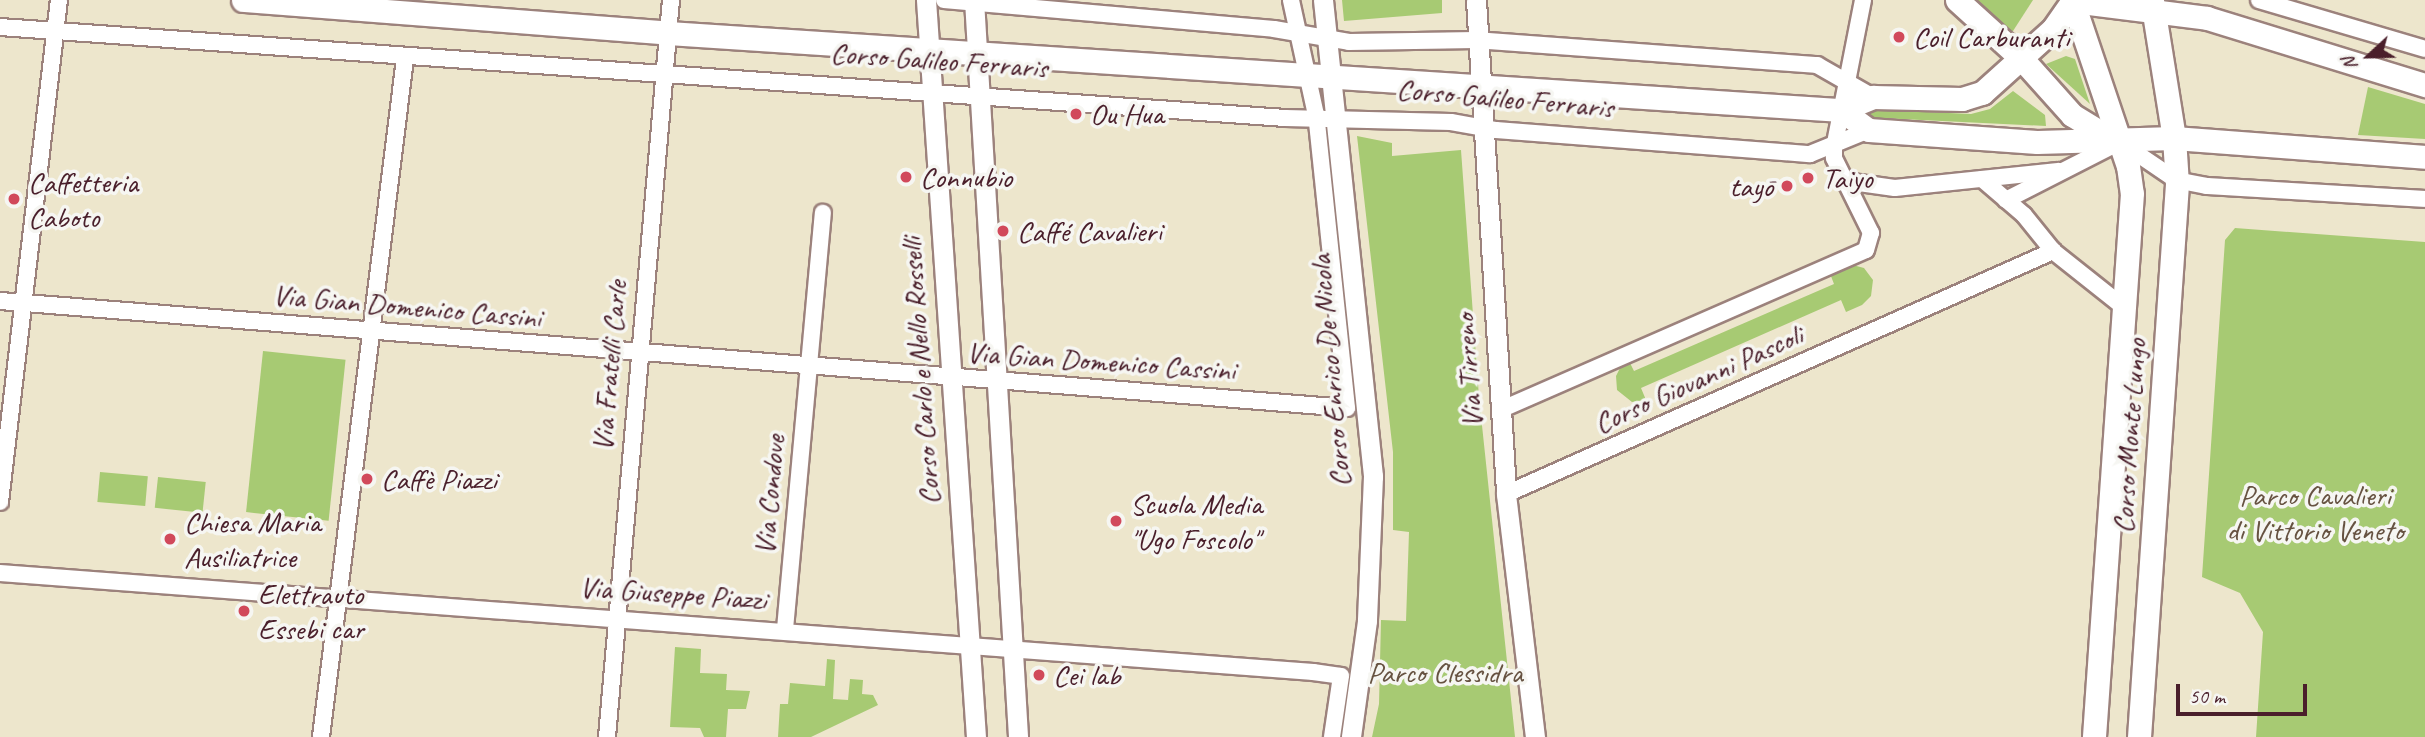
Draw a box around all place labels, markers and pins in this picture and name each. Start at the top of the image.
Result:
place label: Coil Carburanti [1913,19,2070,55]
marker: Coil Carburanti [1891,29,1907,45]
place label: Ou Hua [1090,96,1163,132]
marker: Ou Hua [1068,106,1084,122]
place label: Connubio [920,159,1012,195]
place label: Taiyo [1822,160,1873,196]
place label: Caffetteria Caboto [28,164,138,234]
place label: tayō [1729,168,1773,204]
marker: Connubio [898,169,914,185]
marker: Taiyo [1800,170,1816,186]
marker: tayō [1779,178,1795,194]
marker: Caffetteria Caboto [6,191,22,207]
place label: Caffé Cavalieri [1017,213,1162,249]
marker: Caffé Cavalieri [995,223,1011,239]
place label: Caffè Piazzi [381,461,497,497]
marker: Caffè Piazzi [359,471,375,487]
place label: Scuola Media "Ugo Foscolo" [1130,486,1262,556]
place label: Chiesa Maria Ausiliatrice [184,504,321,574]
marker: Scuola Media "Ugo Foscolo" [1108,513,1124,529]
marker: Chiesa Maria Ausiliatrice [162,531,178,547]
place label: Elettrauto Essebi car [258,576,365,646]
marker: Elettrauto Essebi car [236,603,252,619]
place label: Cei lab [1053,657,1121,693]
marker: Cei lab [1031,667,1047,683]

